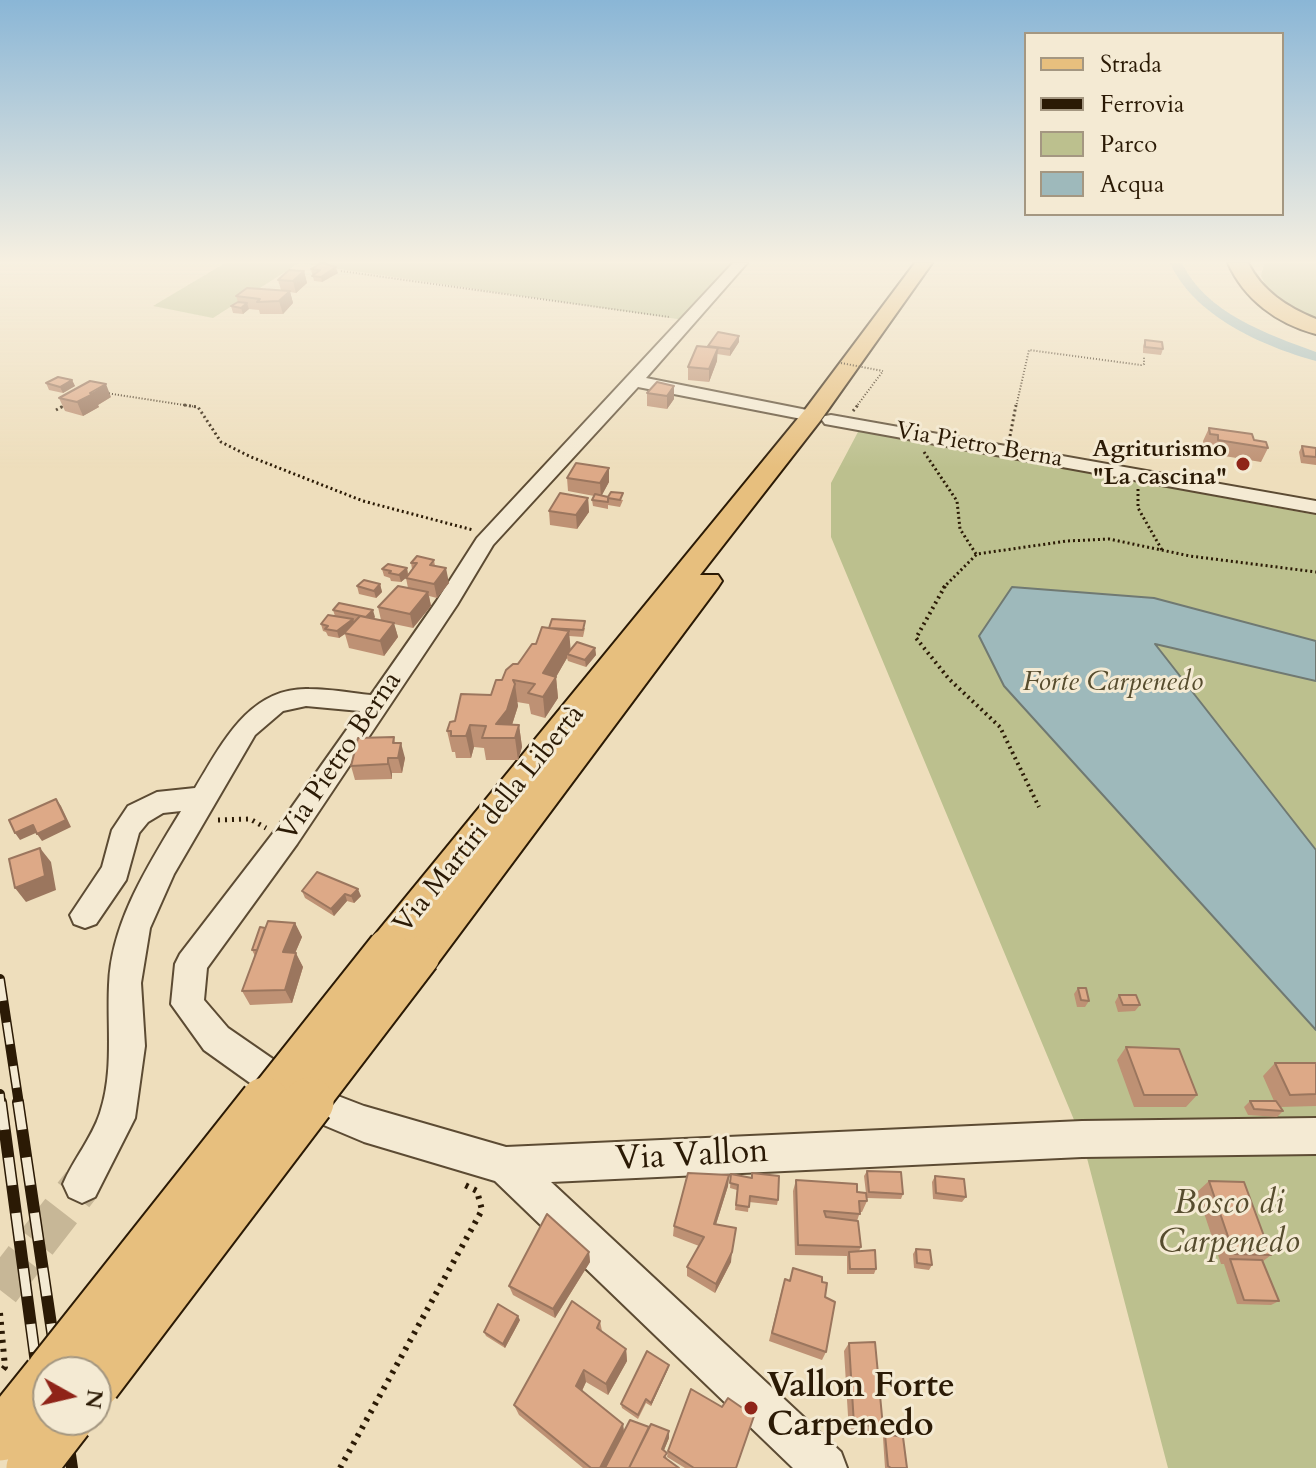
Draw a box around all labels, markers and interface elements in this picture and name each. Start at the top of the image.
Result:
legend [1024,32,1284,216]
text: Strada [1100,48,1162,81]
text: Ferrovia [1100,88,1184,121]
text: Parco [1100,128,1157,161]
text: Acqua [1100,168,1164,201]
street label: Via Pietro Berna [893,417,1065,475]
place label: Agriturismo "La cascina" [1093,436,1227,492]
marker: Agriturismo "La cascina" [1234,455,1252,473]
street label: Via Pietro Berna [272,666,410,848]
park label: Forte Carpenedo [1023,667,1203,701]
street label: Via Martiri della Libertà [387,699,593,941]
street label: Via Vallon [615,1133,769,1181]
park label: Bosco di Carpenedo [1158,1185,1300,1264]
north arrow [32,1356,112,1436]
place label: Vallon Forte Carpenedo [767,1368,955,1448]
text: N [78,1388,110,1411]
marker: Vallon Forte Carpenedo [742,1399,760,1417]

